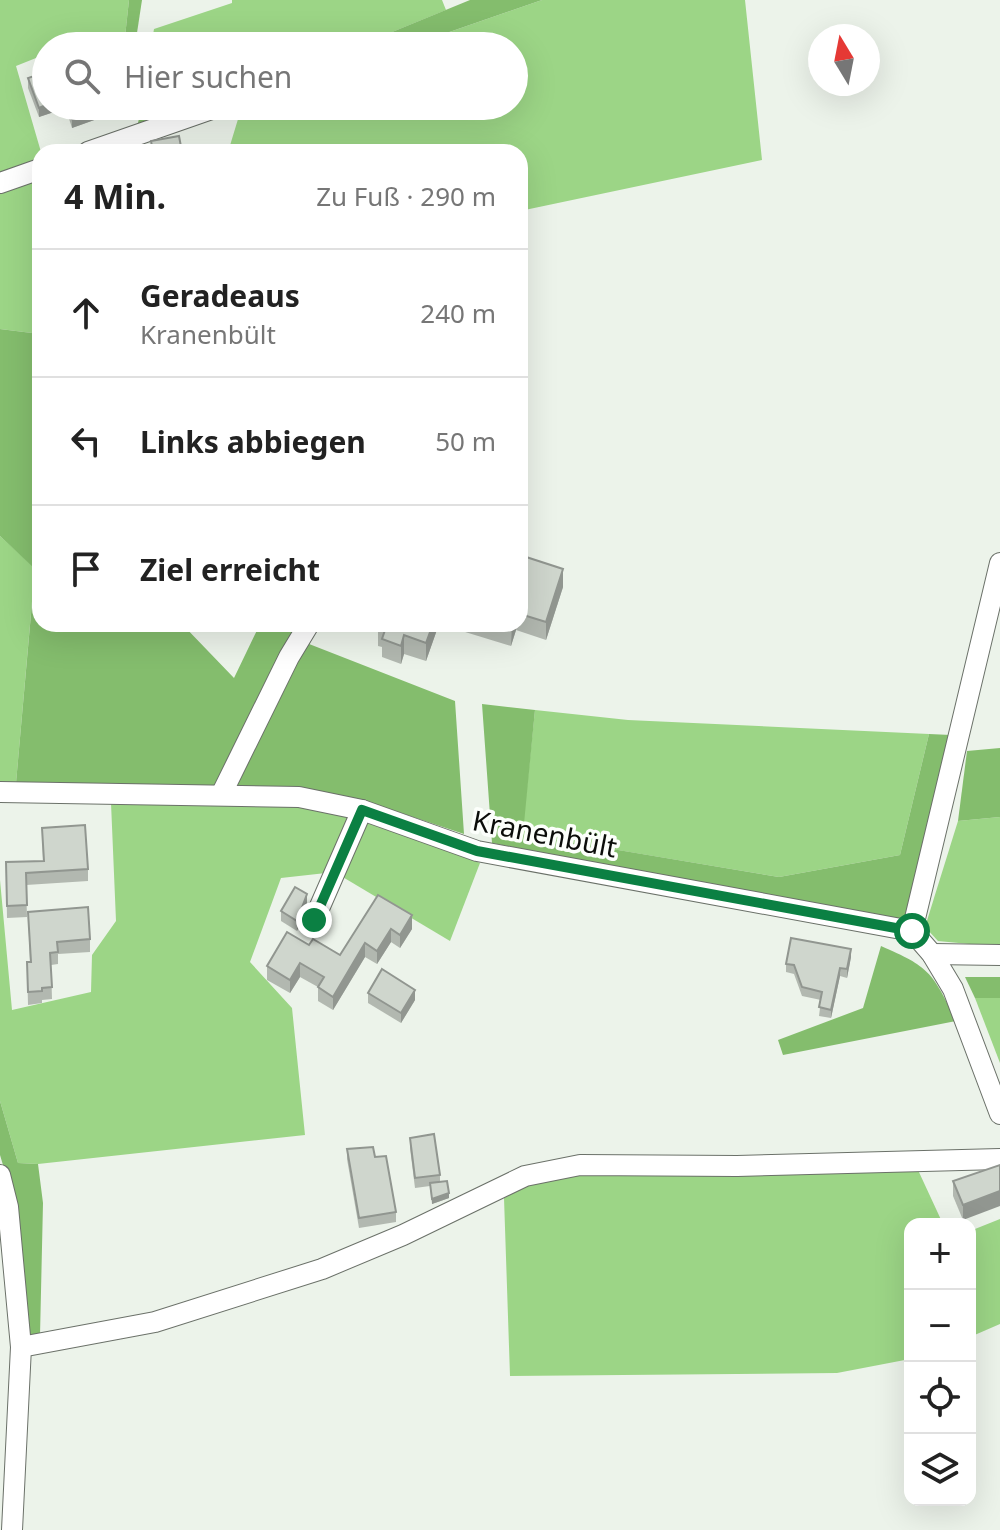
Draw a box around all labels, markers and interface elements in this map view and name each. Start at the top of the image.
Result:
north arrow [808,24,880,96]
search box [32,32,528,120]
icon: search [60,54,104,98]
text: Hier suchen [124,56,292,97]
text: 4 Min. [64,173,166,219]
text: Zu Fuß · 290 m [316,178,496,214]
text: Geradeaus [140,275,300,316]
icon: ahead [64,291,108,335]
text: 240 m [420,295,496,331]
text: Kranenbült [140,316,276,352]
icon: left [64,419,108,463]
text: Links abbiegen [140,421,366,462]
text: 50 m [435,423,496,459]
icon: arrive [64,547,108,591]
text: Ziel erreicht [140,549,320,590]
street label: Kranenbült [470,800,620,866]
route end [296,902,332,938]
route start [894,913,930,949]
map controls [904,1218,976,1506]
button: + [904,1218,976,1290]
button: − [904,1290,976,1362]
button: locate [904,1362,976,1434]
button: layers [904,1434,976,1506]

